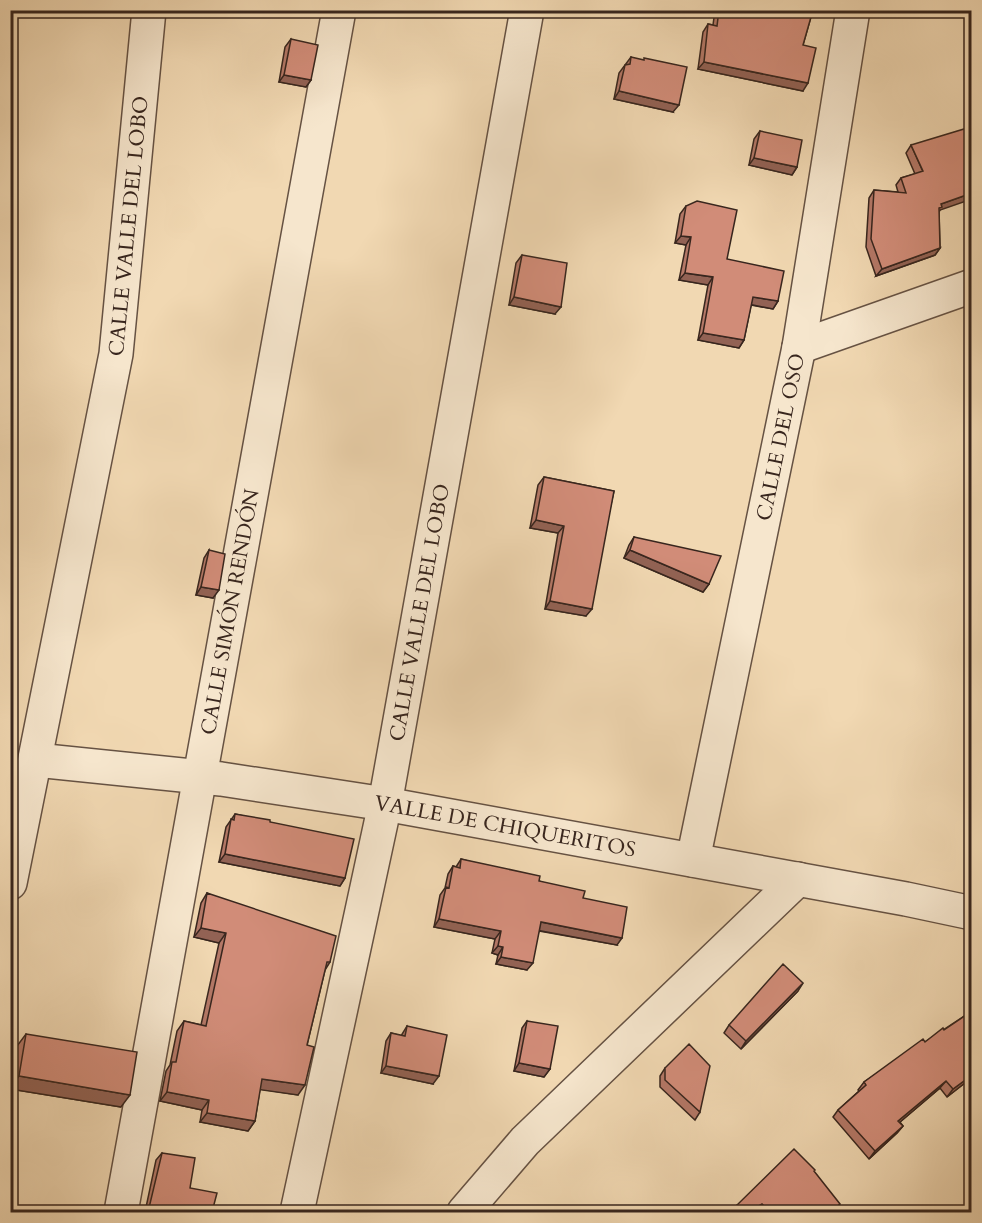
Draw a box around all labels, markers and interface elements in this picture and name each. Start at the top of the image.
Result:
street label: CALLE VALLE DEL LOBO [101,95,155,357]
street label: CALLE DEL OSO [749,351,812,523]
street label: CALLE VALLE DEL LOBO [382,481,457,744]
street label: CALLE SIMÓN RENDÓN [193,486,266,737]
street label: VALLE DE CHIQUERITOS [373,788,638,864]

